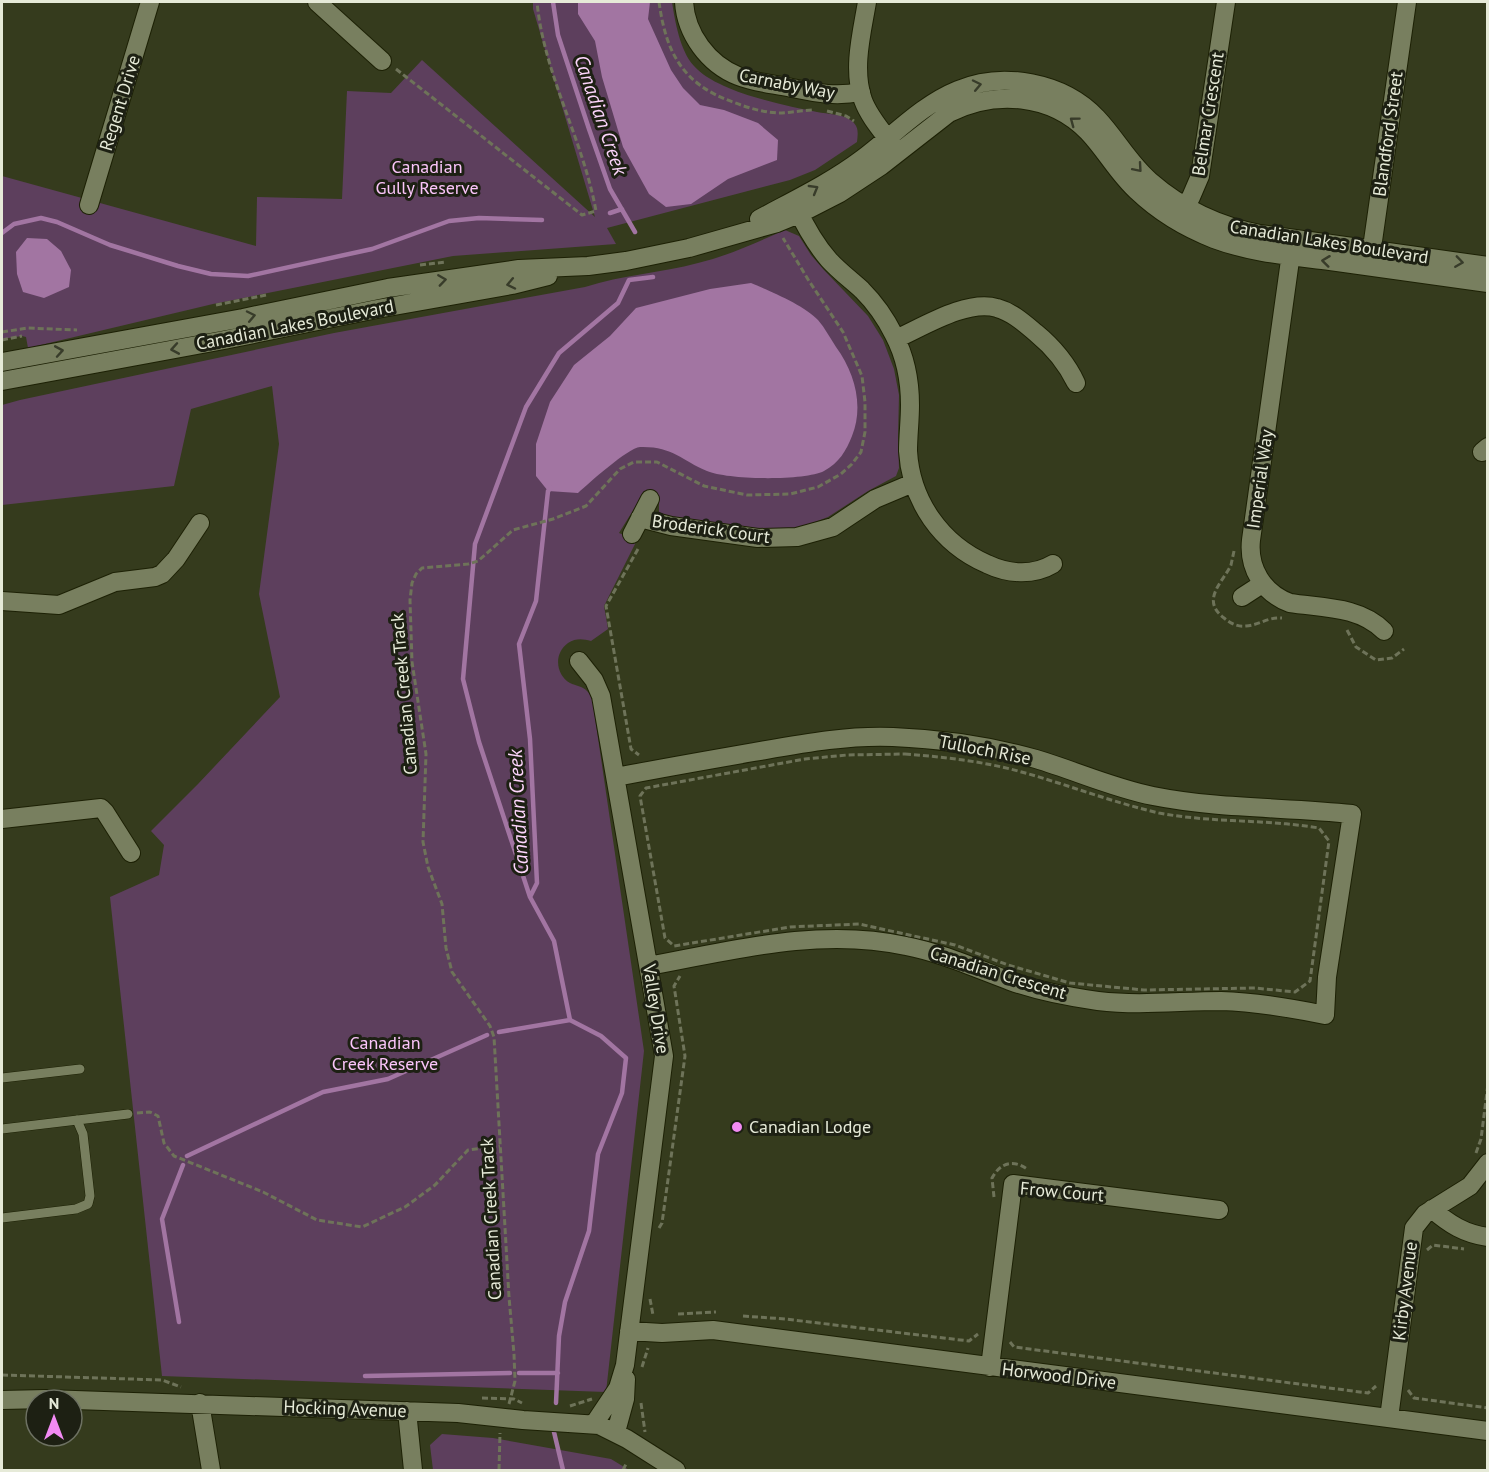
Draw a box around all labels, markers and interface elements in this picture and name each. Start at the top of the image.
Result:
street label: Belmar Crescent [1186,50,1229,177]
street label: Regent Drive [94,52,145,153]
water label: Canadian Creek [568,52,634,179]
street label: Carnaby Way [737,63,837,104]
street label: Blandford Street [1367,70,1408,198]
one-way arrow [972,79,982,92]
one-way arrow [1070,117,1081,128]
park label: Canadian Gully Reserve [375,155,479,199]
one-way arrow [1131,162,1142,172]
one-way arrow [808,185,818,196]
street label: Canadian Lakes Boulevard [1228,214,1430,269]
one-way arrow [1321,255,1330,267]
one-way arrow [1455,256,1464,268]
one-way arrow [438,274,447,286]
one-way arrow [506,277,516,290]
street label: Canadian Lakes Boulevard [194,294,396,355]
one-way arrow [246,310,256,323]
one-way arrow [170,342,180,355]
one-way arrow [54,345,64,358]
street label: Imperial Way [1241,427,1278,530]
street label: Broderick Court [651,509,772,548]
street label: Canadian Creek Track [385,612,422,776]
street label: Tulloch Rise [937,729,1033,770]
water label: Canadian Creek [502,748,534,875]
street label: Canadian Crescent [927,941,1069,1004]
street label: Valley Drive [638,961,675,1055]
park label: Canadian Creek Reserve [332,1031,438,1075]
place label: Canadian Lodge [749,1115,871,1138]
marker: Canadian Lodge [730,1120,744,1134]
street label: Canadian Creek Track [475,1137,506,1301]
street label: Frow Court [1019,1176,1105,1207]
street label: Kirby Avenue [1387,1240,1422,1342]
street label: Horwood Drive [1001,1357,1118,1394]
north arrow [24,1388,84,1448]
text: N [49,1393,59,1413]
street label: Hocking Avenue [283,1395,407,1422]

